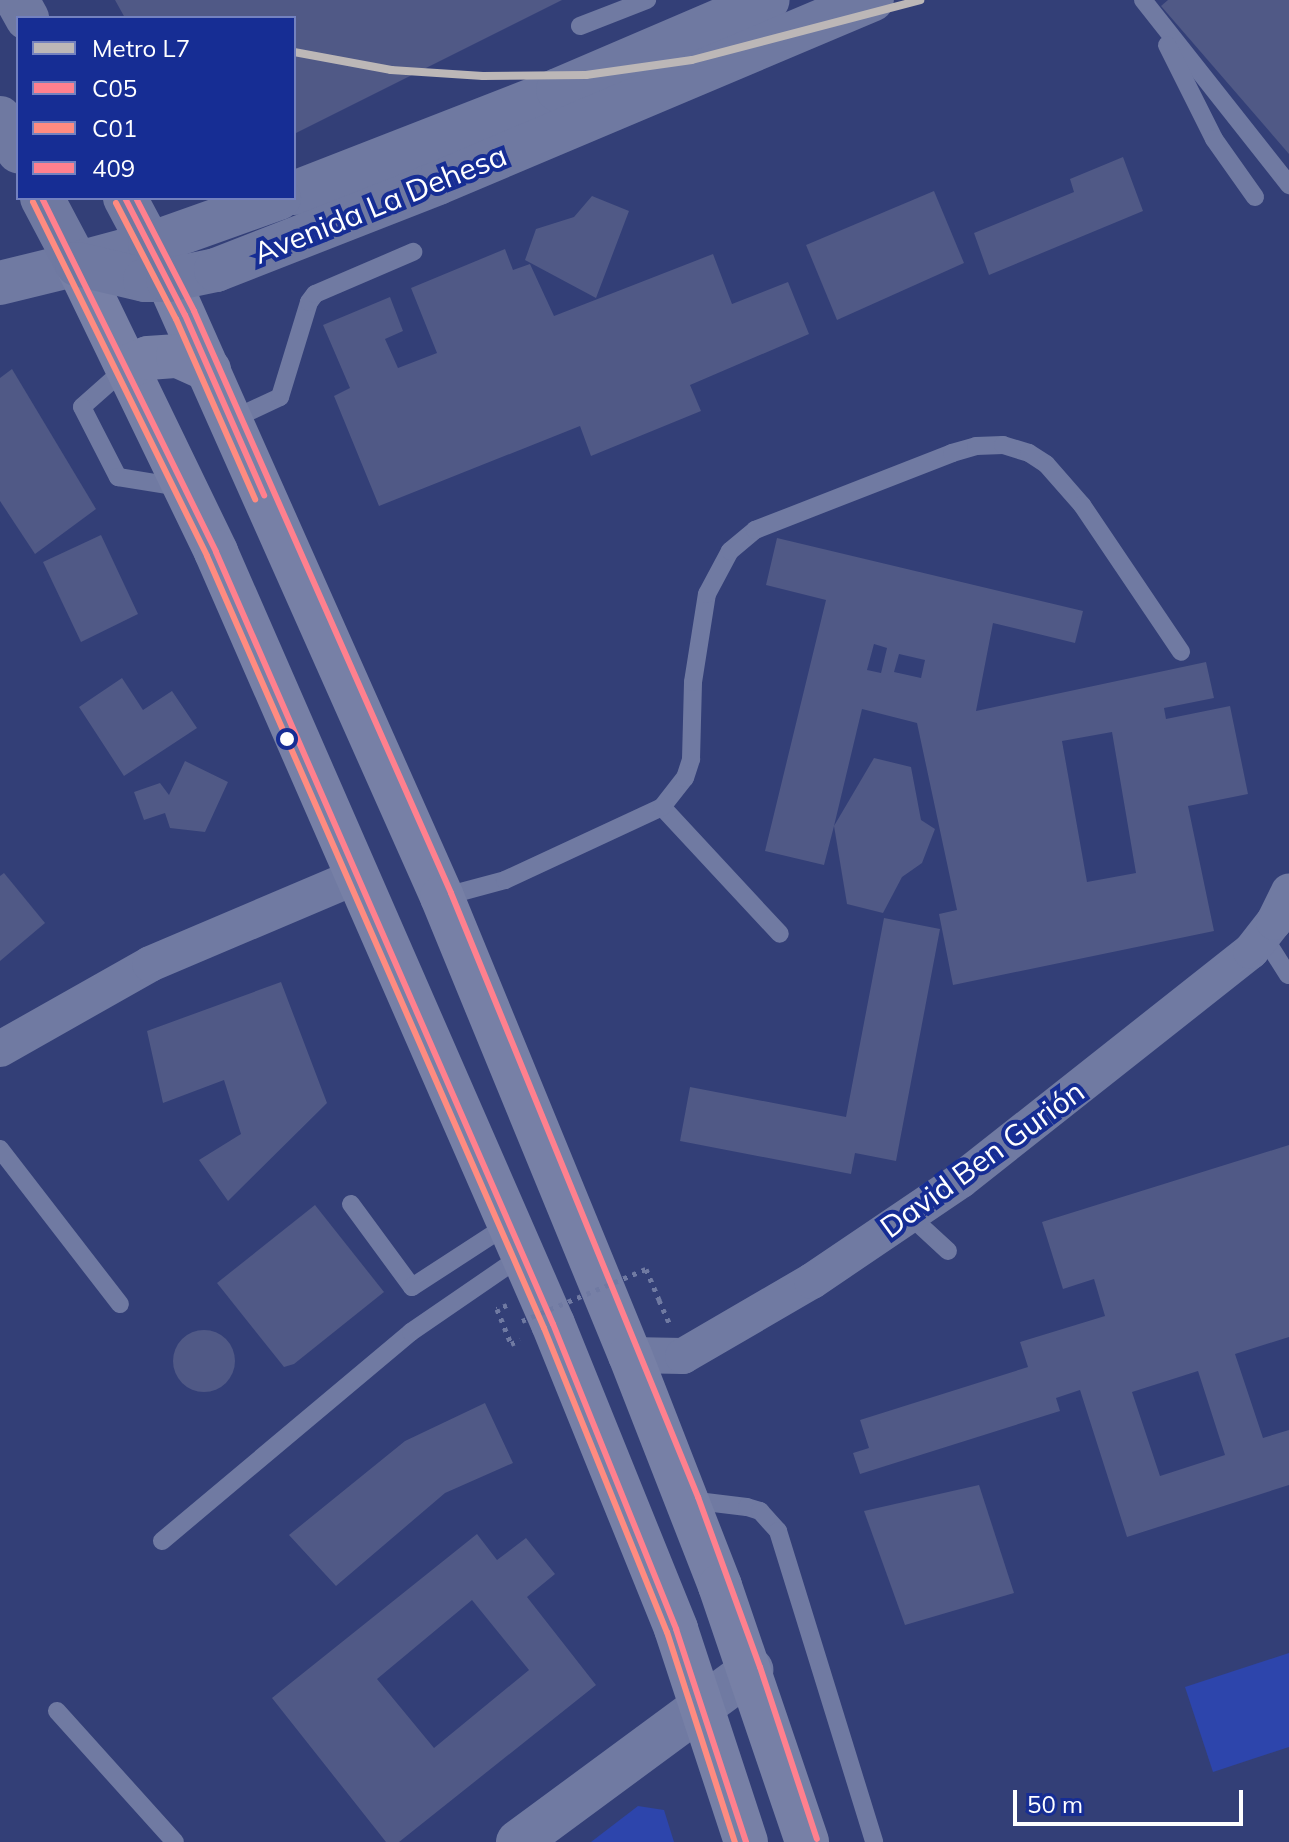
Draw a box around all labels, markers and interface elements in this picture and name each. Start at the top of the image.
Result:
legend [16,16,296,200]
text: Metro L7 [92,33,190,63]
text: C05 [92,73,137,103]
text: C01 [92,113,137,143]
street label: Avenida La Dehesa [248,137,512,271]
text: 409 [92,153,135,183]
unlabelled marker [279,731,295,747]
street label: David Ben Gurión [873,1073,1091,1245]
scale bar [1017,1774,1247,1824]
text: 50 m [1027,1789,1083,1819]

